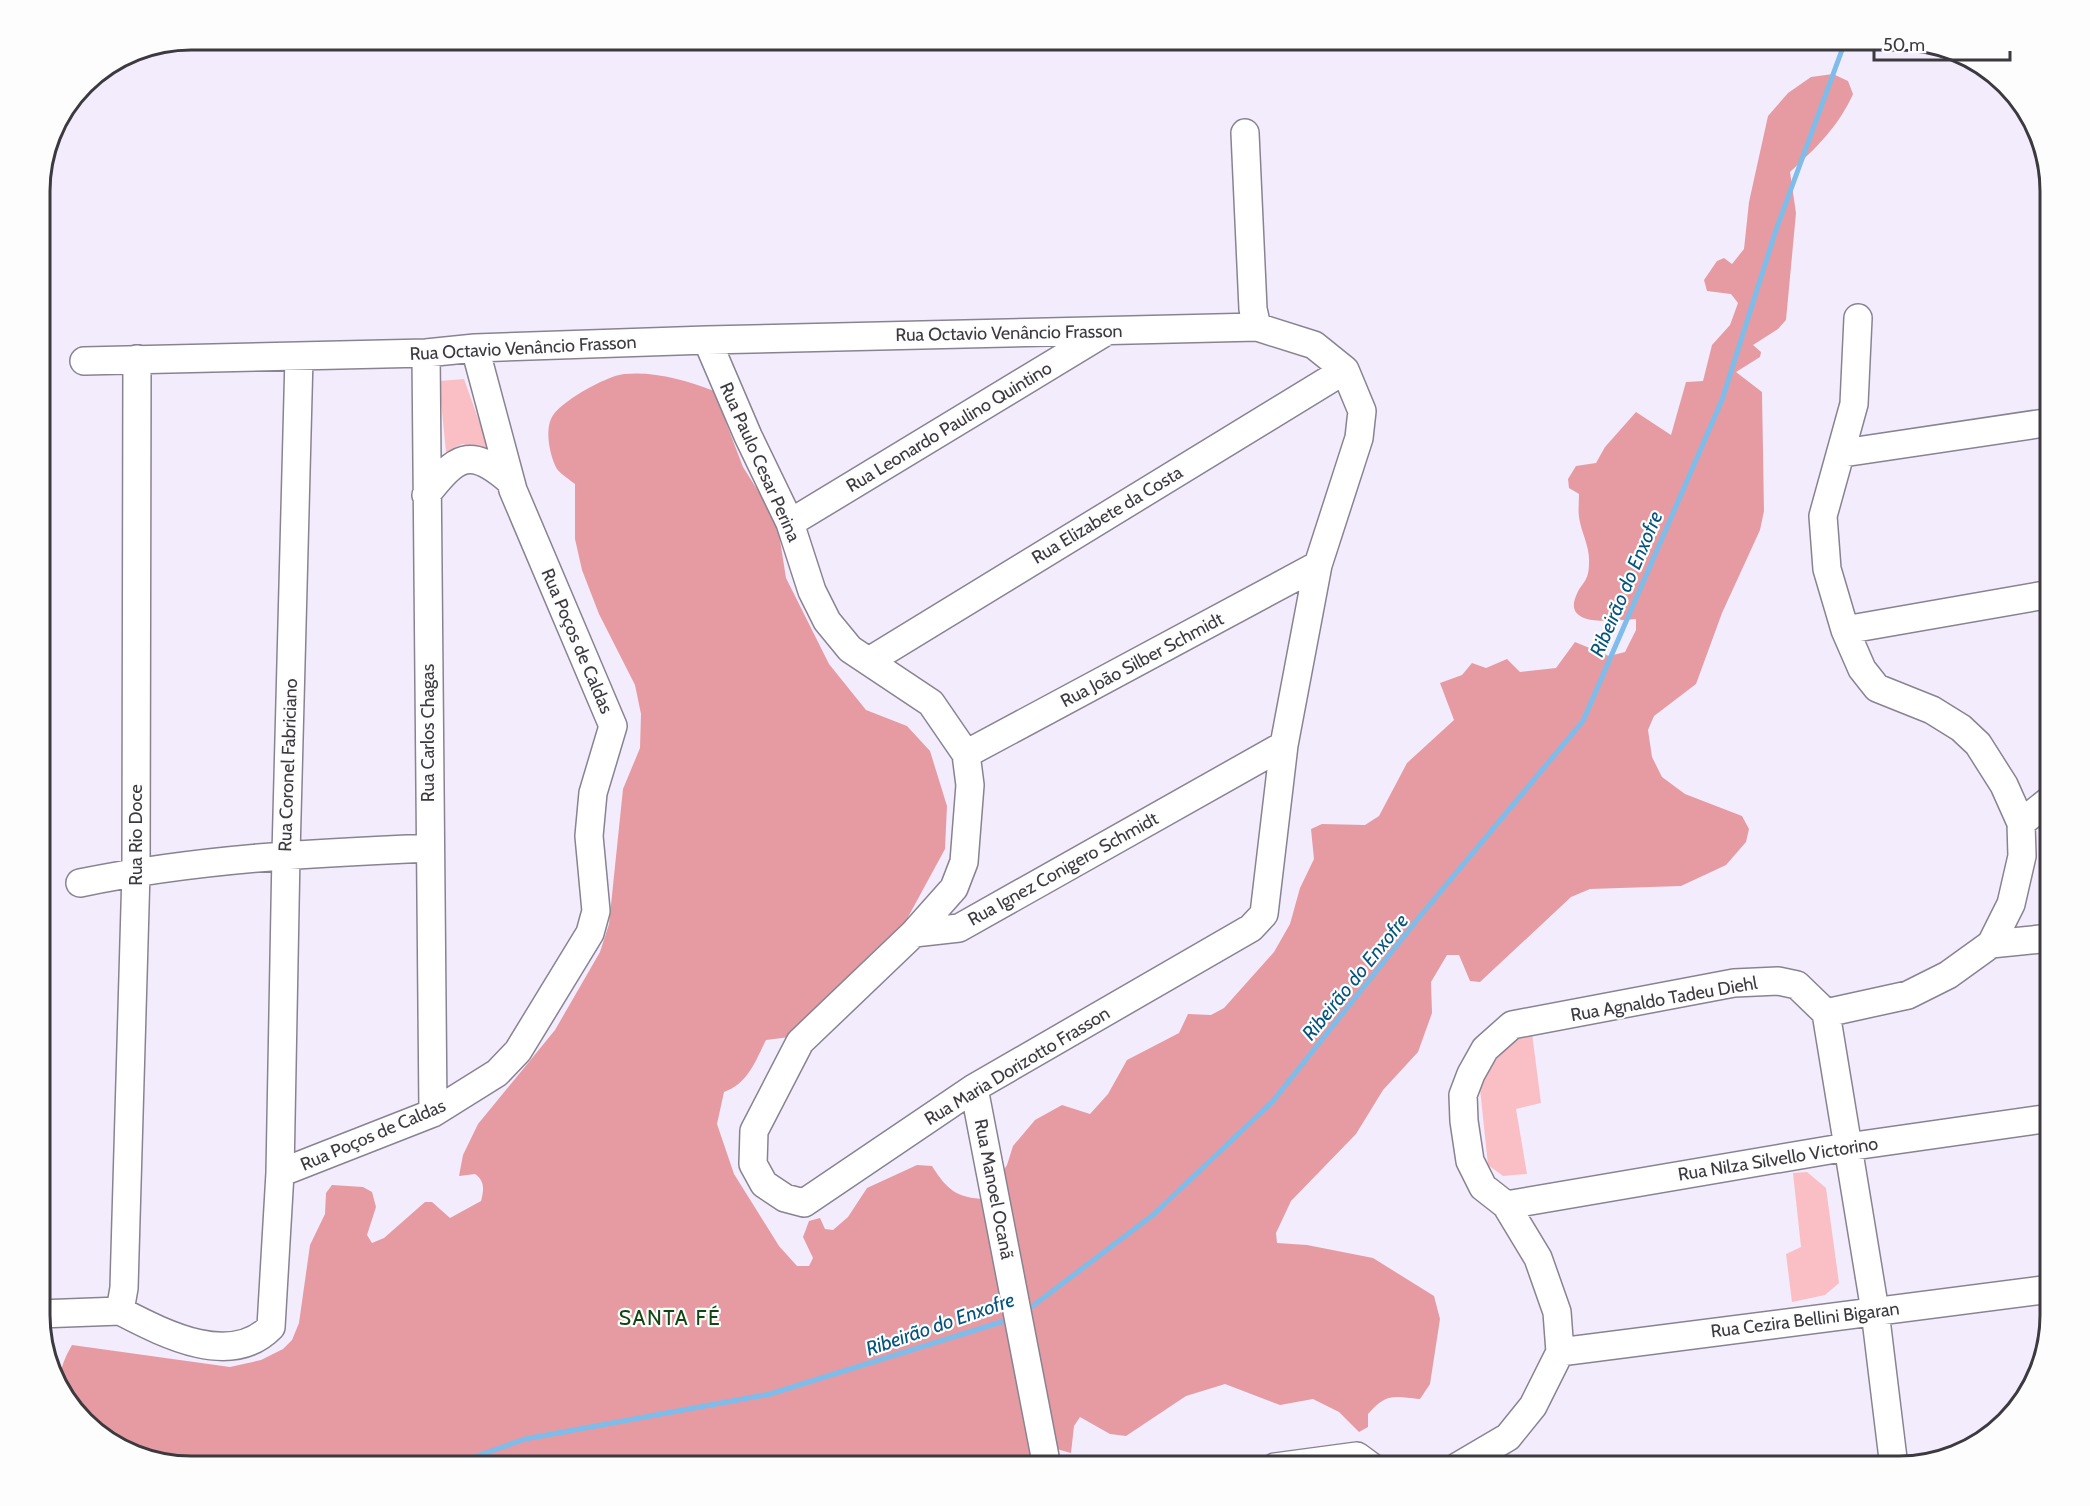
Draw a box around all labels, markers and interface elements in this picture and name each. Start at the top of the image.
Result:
scale bar [1874,24,2010,62]
text: 50 m [1883,34,1925,56]
street label: Rua Octavio Venâncio Frasson [895,320,1123,346]
street label: Rua Octavio Venâncio Frasson [409,331,637,365]
street label: Rua Leonardo Paulino Quintino [842,357,1056,497]
street label: Rua Paulo Cesar Perina [715,379,805,546]
street label: Rua Elizabete da Costa [1028,461,1187,569]
water label: Ribeirão do Enxofre [1585,508,1667,660]
street label: Rua Poços de Caldas [537,565,617,717]
street label: Rua João Silber Schmidt [1057,608,1227,712]
street label: Rua Carlos Chagas [417,664,439,802]
street label: Rua Coronel Fabriciano [274,678,302,852]
street label: Rua Rio Doce [125,784,147,886]
street label: Rua Ignez Conigero Schmidt [964,807,1162,931]
water label: Ribeirão do Enxofre [1297,909,1413,1045]
street label: Rua Agnaldo Tadeu Diehl [1569,972,1760,1026]
street label: Rua Maria Dorizotto Frasson [920,1002,1114,1130]
street label: Rua Poços de Caldas [297,1095,449,1175]
street label: Rua Manoel Ocanã [970,1117,1018,1261]
street label: Rua Nilza Silvello Victorino [1676,1132,1880,1186]
water label: Ribeirão do Enxofre [863,1287,1017,1361]
street label: Rua Cezira Bellini Bigaran [1709,1298,1901,1342]
district label: SANTA FÉ [619,1305,721,1330]

